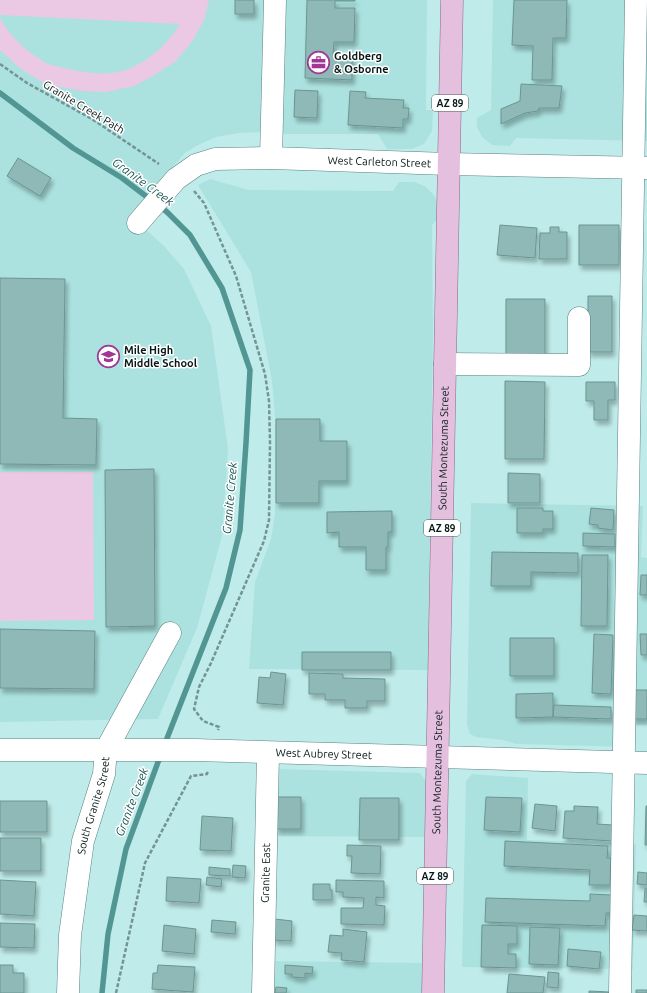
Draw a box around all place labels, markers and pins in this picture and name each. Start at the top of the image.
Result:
office icon: Goldberg & Osborne [305,49,331,75]
place label: Goldberg & Osborne [334,50,389,75]
school or university icon: Mile High Middle School [95,343,121,369]
place label: Mile High Middle School [124,344,198,369]

